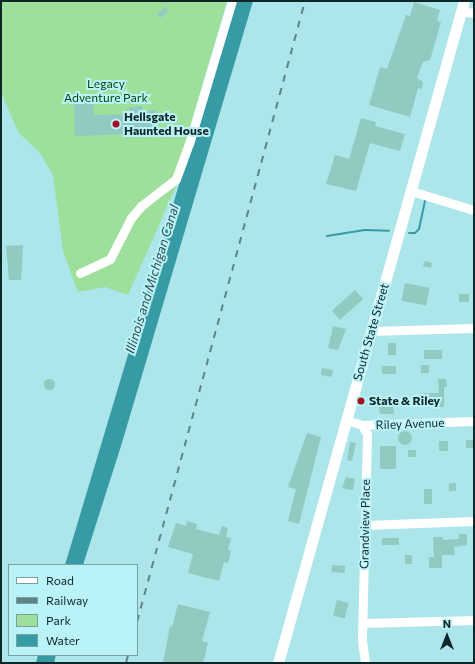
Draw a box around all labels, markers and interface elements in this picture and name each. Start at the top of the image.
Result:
park label: Legacy Adventure Park [64,77,148,105]
place label: Hellsgate Haunted House [124,110,209,138]
marker: Hellsgate Haunted House [111,119,121,129]
water label: Illinois and Michigan Canal [122,203,182,355]
street label: South State Street [350,282,392,382]
place label: State & Riley [369,394,440,408]
marker: State & Riley [356,396,366,406]
street label: Riley Avenue [375,416,445,432]
street label: Grandview Place [357,479,373,569]
legend [8,564,138,656]
text: Road [46,573,74,587]
text: Railway [46,593,88,607]
text: Park [46,613,71,627]
north arrow [427,616,467,656]
text: N [443,617,451,630]
text: Water [46,633,80,647]

